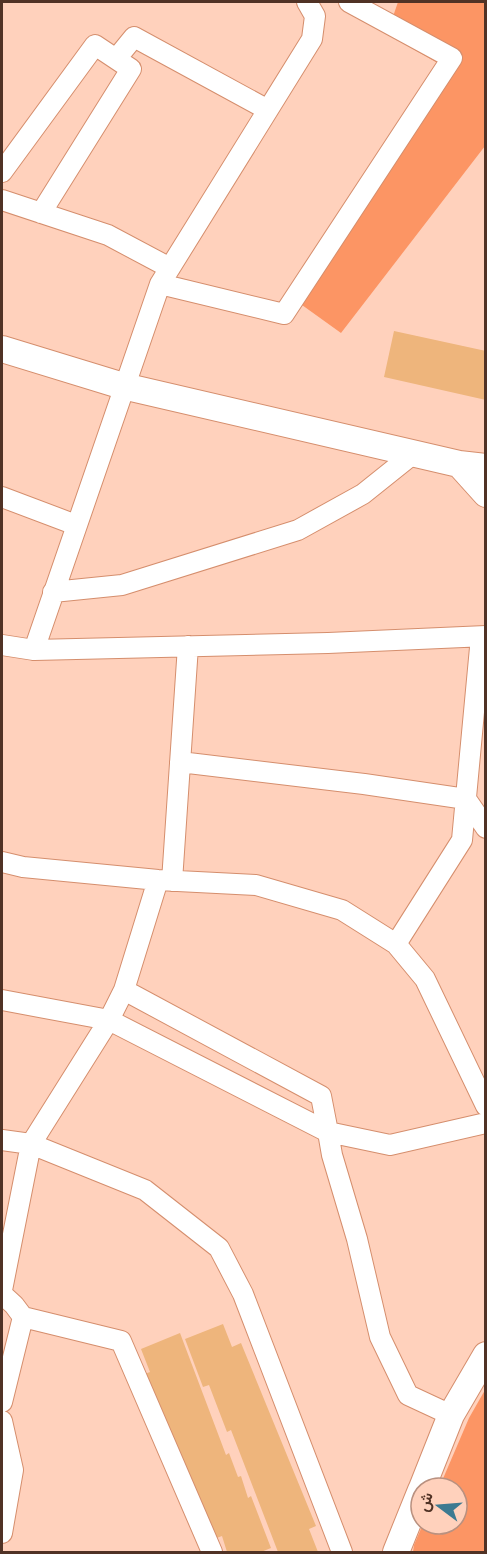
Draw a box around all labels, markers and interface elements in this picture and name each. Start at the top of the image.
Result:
north arrow [409,1476,469,1536]
text: ش [413,1490,437,1514]

